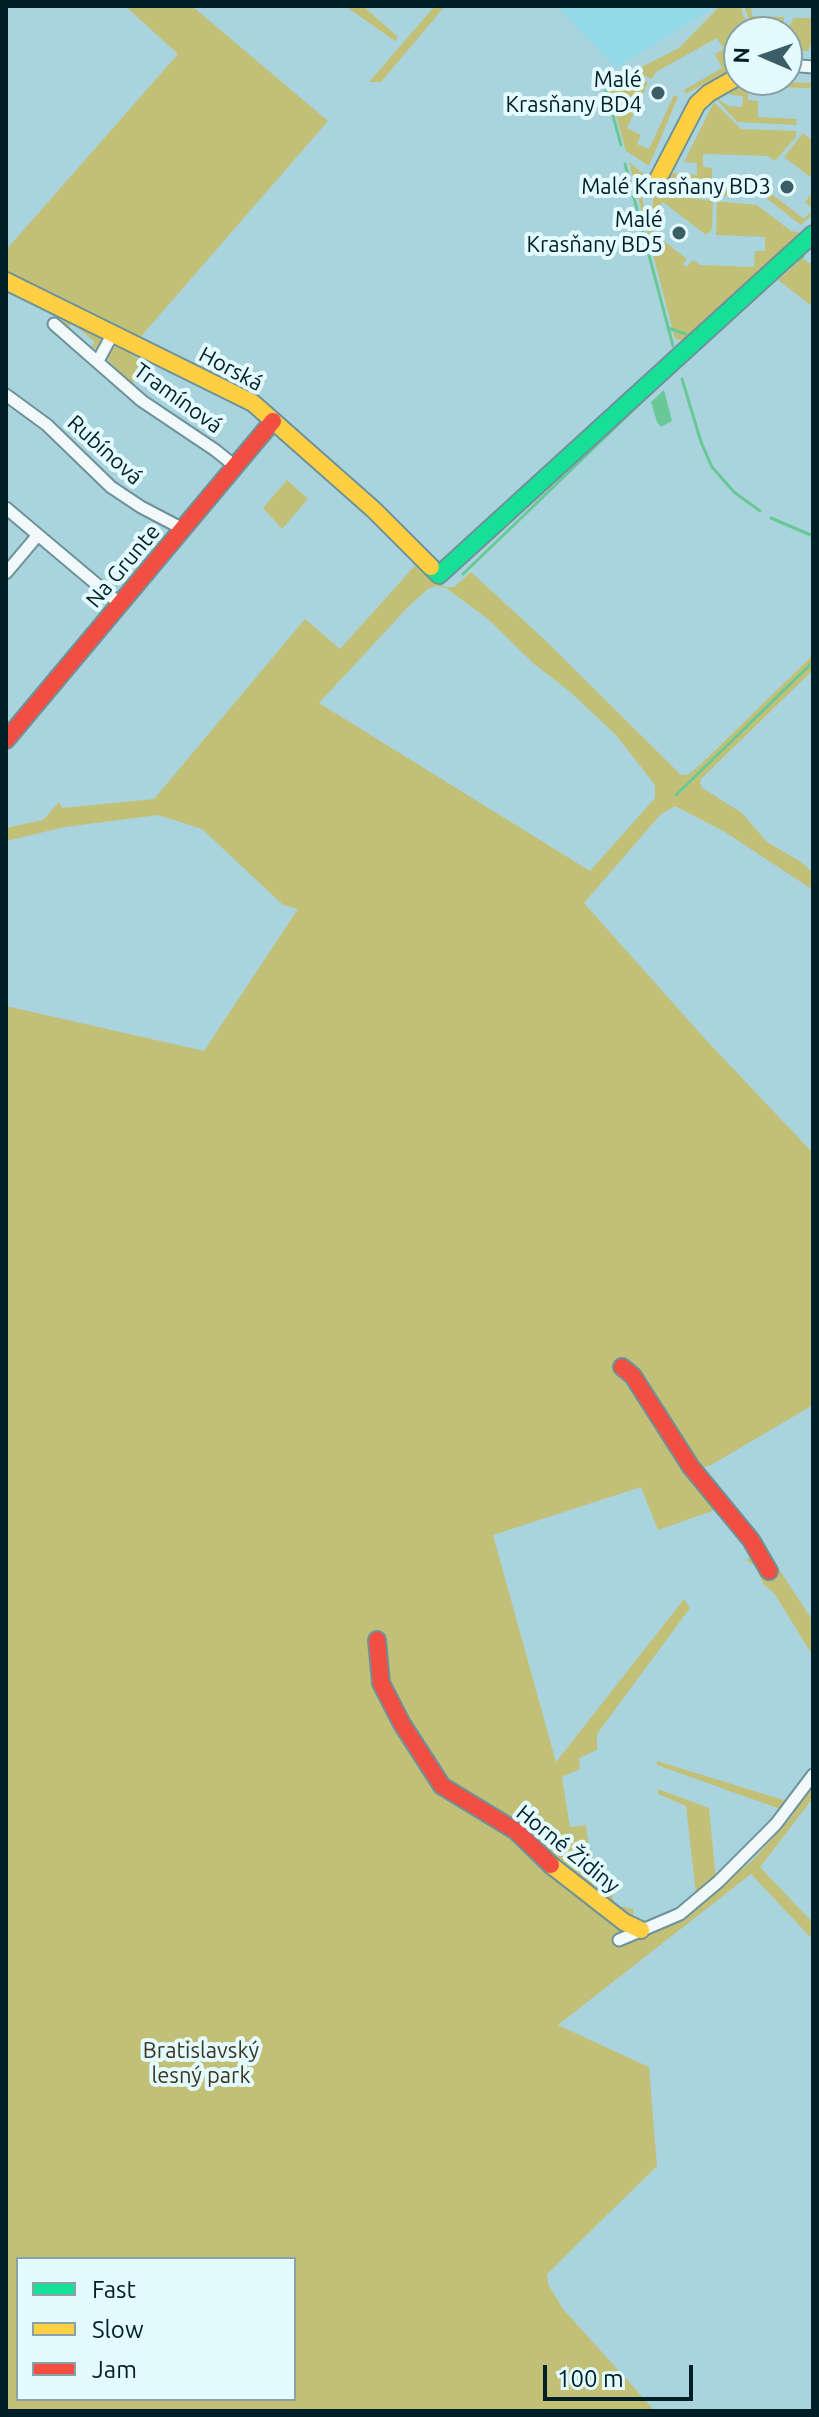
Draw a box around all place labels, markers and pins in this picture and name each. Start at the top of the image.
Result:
place label: Malé Krasňany BD4 [506,67,642,118]
marker: Malé Krasňany BD4 [649,84,667,102]
place label: Malé Krasňany BD3 [581,174,771,200]
marker: Malé Krasňany BD3 [778,178,796,196]
place label: Malé Krasňany BD5 [527,207,663,258]
marker: Malé Krasňany BD5 [670,224,688,242]

